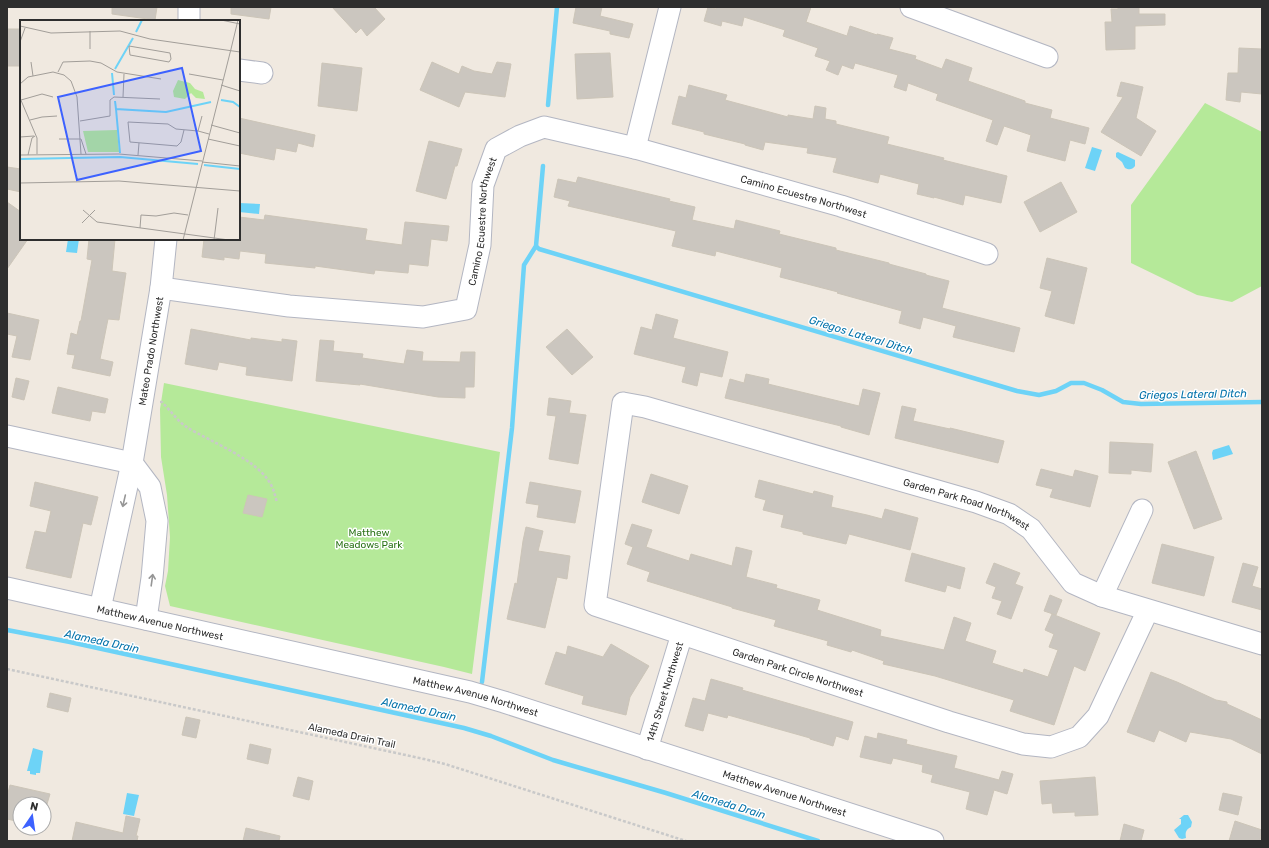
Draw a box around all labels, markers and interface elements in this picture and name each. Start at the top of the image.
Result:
inset map [20,20,240,240]
street label: Camino Ecuestre Northwest [466,156,500,287]
street label: Camino Ecuestre Northwest [739,173,868,221]
street label: Mateo Prado Northwest [137,296,166,406]
water label: Griegos Lateral Ditch [807,313,915,358]
water label: Griegos Lateral Ditch [1139,387,1247,402]
street label: Garden Park Road Northwest [902,476,1032,533]
one-way arrow [119,494,127,507]
park label: Matthew Meadows Park [336,527,403,551]
one-way arrow [148,574,156,587]
street label: Matthew Avenue Northwest [96,603,224,643]
water label: Alameda Drain [63,627,141,656]
street label: 14th Street Northwest [645,641,686,743]
street label: Garden Park Circle Northwest [731,646,865,700]
street label: Matthew Avenue Northwest [412,674,540,720]
water label: Alameda Drain [380,695,458,724]
street label: Alameda Drain Trail [307,721,397,751]
street label: Matthew Avenue Northwest [721,768,848,820]
water label: Alameda Drain [690,787,767,822]
north arrow [12,796,52,836]
text: N [29,800,40,814]

